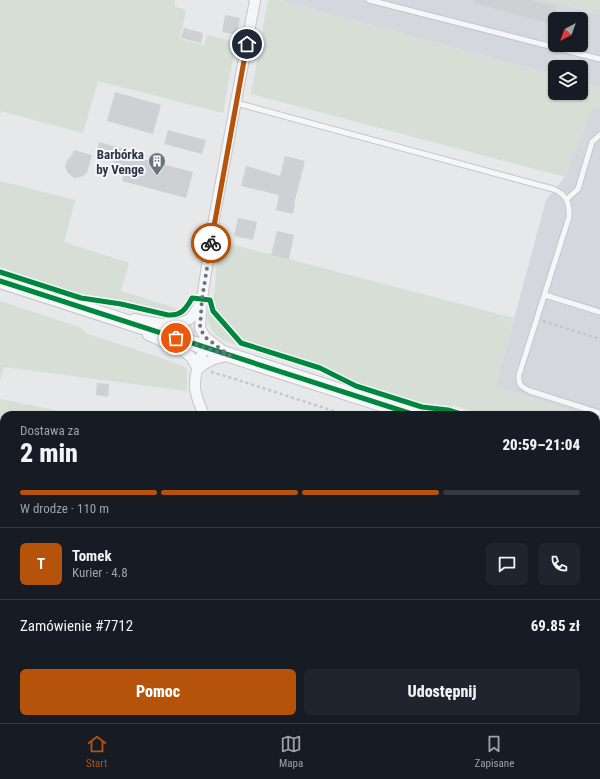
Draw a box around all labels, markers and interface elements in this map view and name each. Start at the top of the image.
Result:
north arrow [548,12,588,52]
map controls [548,12,588,100]
pin [230,27,264,61]
icon: home [236,33,258,55]
button: layers [548,60,588,100]
place label: Barbórka by Venge [96,147,144,177]
building icon: Barbórka by Venge [147,151,167,176]
courier [191,223,231,263]
icon: bike [200,232,222,254]
pin [159,321,193,355]
icon: bag [165,327,187,349]
text: Dostawa za [20,423,80,438]
text: 20:59–21:04 [502,436,580,454]
text: 2 min [20,438,78,468]
text: W drodze · 110 m [20,501,109,516]
button: chat [486,543,528,585]
button: phone [538,543,580,585]
text: Tomek [72,547,112,565]
text: T [37,555,45,573]
text: Kurier · 4.8 [72,565,128,580]
text: Zamówienie #7712 [20,617,133,635]
text: 69.85 zł [531,617,580,635]
button: Pomoc [20,669,296,715]
button: Udostępnij [304,669,580,715]
tab: Start [86,733,108,770]
tab: Mapa [279,733,303,770]
tab: Zapisane [475,733,514,770]

